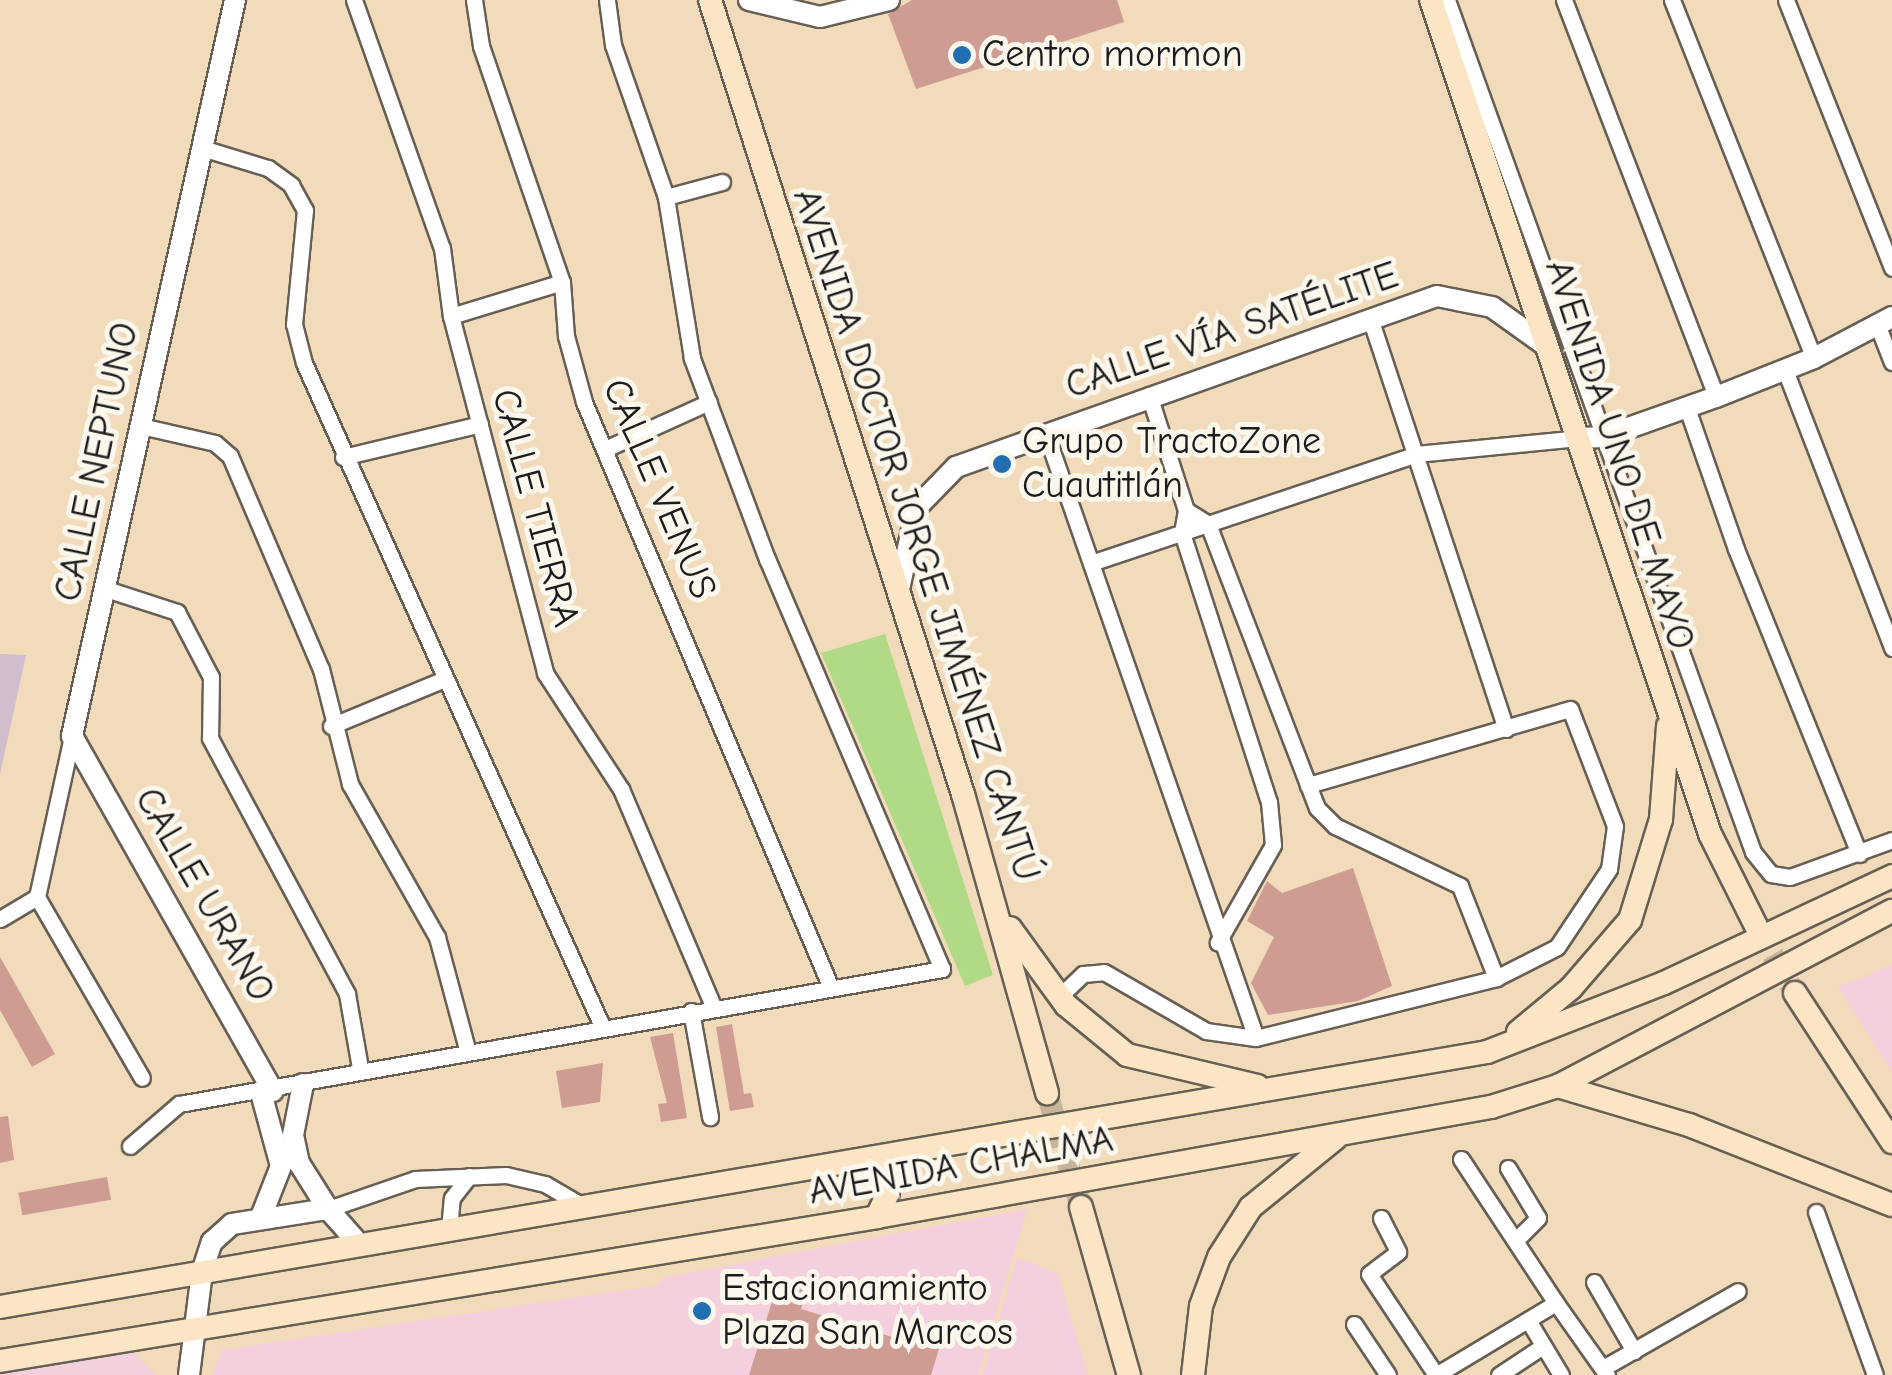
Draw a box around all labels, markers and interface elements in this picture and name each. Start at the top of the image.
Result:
place label: Centro mormon [982,32,1243,78]
marker: Centro mormon [951,44,973,66]
street label: AVENIDA DOCTOR JORGE JIMÉNEZ CANTÚ [782,183,1050,887]
street label: CALLE VÍA SATÉLITE [1060,253,1404,409]
street label: AVENIDA UNO DE MAYO [1534,254,1704,656]
street label: CALLE NEPTUNO [45,318,149,606]
street label: CALLE VENUS [592,372,726,606]
street label: CALLE TIERRA [481,384,589,632]
place label: Grupo TractoZone Cuautitlán [1022,419,1321,508]
marker: Grupo TractoZone Cuautitlán [991,453,1013,475]
street label: CALLE URANO [124,780,284,1010]
street label: AVENIDA CHALMA [805,1117,1117,1215]
place label: Estacionamiento Plaza San Marcos [722,1266,1013,1356]
marker: Estacionamiento Plaza San Marcos [691,1300,713,1322]

